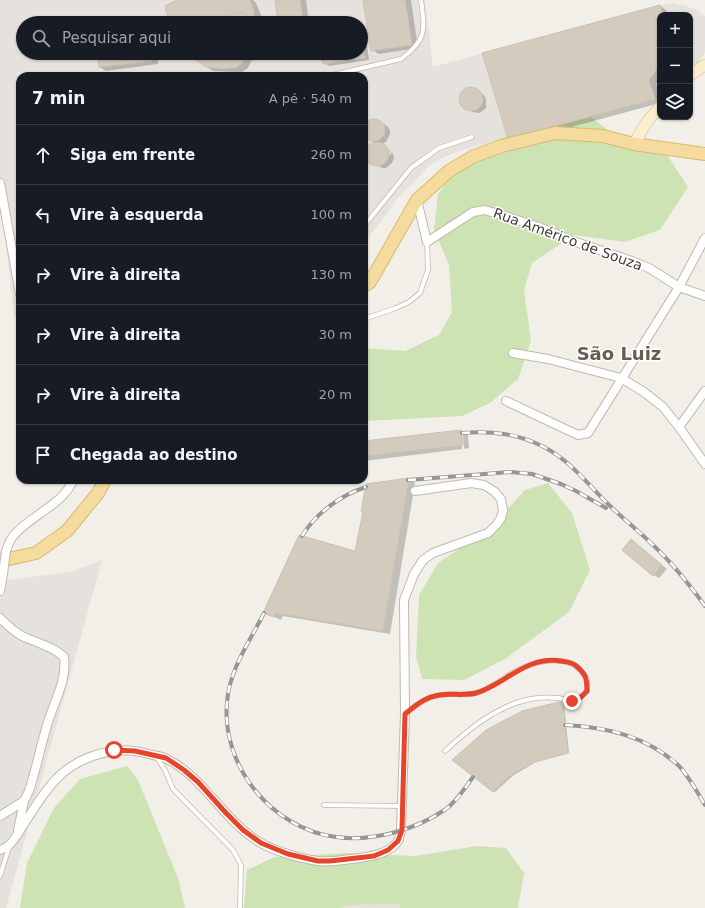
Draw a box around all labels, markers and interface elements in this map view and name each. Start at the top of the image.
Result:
map controls [657,12,693,120]
button: + [657,12,693,48]
search box [16,16,368,60]
icon: search [30,27,52,49]
text: Pesquisar aqui [62,29,171,47]
button: − [657,48,693,84]
button: layers [657,84,693,120]
text: 7 min [32,88,85,108]
text: A pé · 540 m [269,91,352,106]
icon: ahead [32,144,54,166]
text: Siga em frente [70,146,195,164]
text: 260 m [310,147,352,162]
icon: left [32,204,54,226]
street label: Rua Américo de Souza [491,205,645,273]
text: Vire à esquerda [70,206,204,224]
text: 100 m [310,207,352,222]
icon: right [32,264,54,286]
text: Vire à direita [70,266,181,284]
text: 130 m [310,267,352,282]
icon: right [32,324,54,346]
text: Vire à direita [70,326,181,344]
text: 30 m [319,327,352,342]
district label: São Luiz [577,343,661,364]
icon: right [32,384,54,406]
text: Vire à direita [70,386,181,404]
text: 20 m [319,387,352,402]
icon: arrive [32,444,54,466]
text: Chegada ao destino [70,446,238,464]
route end [563,692,581,710]
route start [105,741,123,759]

